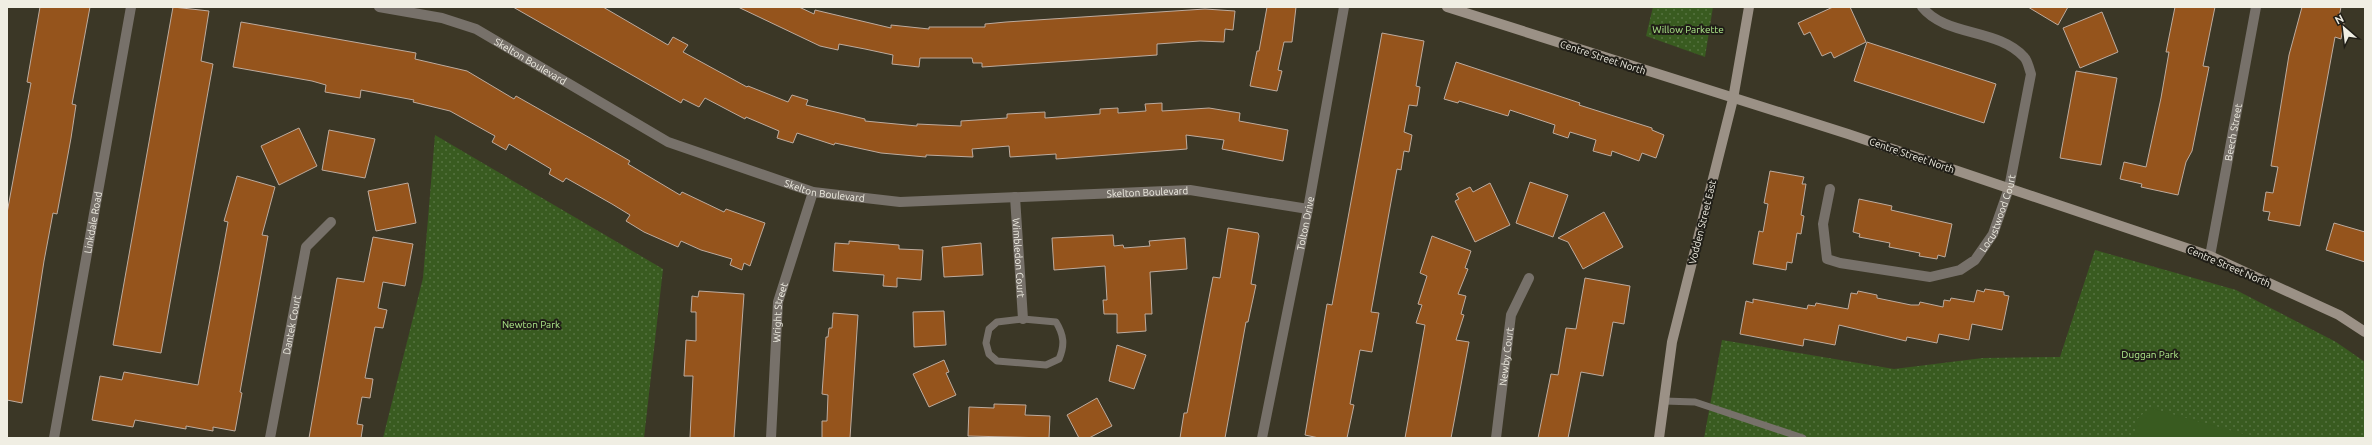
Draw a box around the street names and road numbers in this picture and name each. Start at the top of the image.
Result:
street label: Skelton Boulevard [492,36,568,87]
street label: Centre Street North [1559,38,1647,77]
street label: Beech Street [2223,103,2244,162]
street label: Centre Street North [1868,136,1956,175]
street label: Locustwood Court [1977,174,2017,254]
street label: Skelton Boulevard [783,178,865,204]
street label: Vodden Street East [1687,179,1718,265]
street label: Skelton Boulevard [1106,185,1189,199]
street label: Linkdale Road [82,191,104,254]
street label: Tolton Drive [1295,195,1316,251]
street label: Wimbledon Court [1010,218,1027,298]
street label: Centre Street North [2185,244,2272,289]
street label: Wright Street [771,281,790,343]
street label: Dantek Court [281,294,303,356]
street label: Newby Court [1497,327,1515,387]

